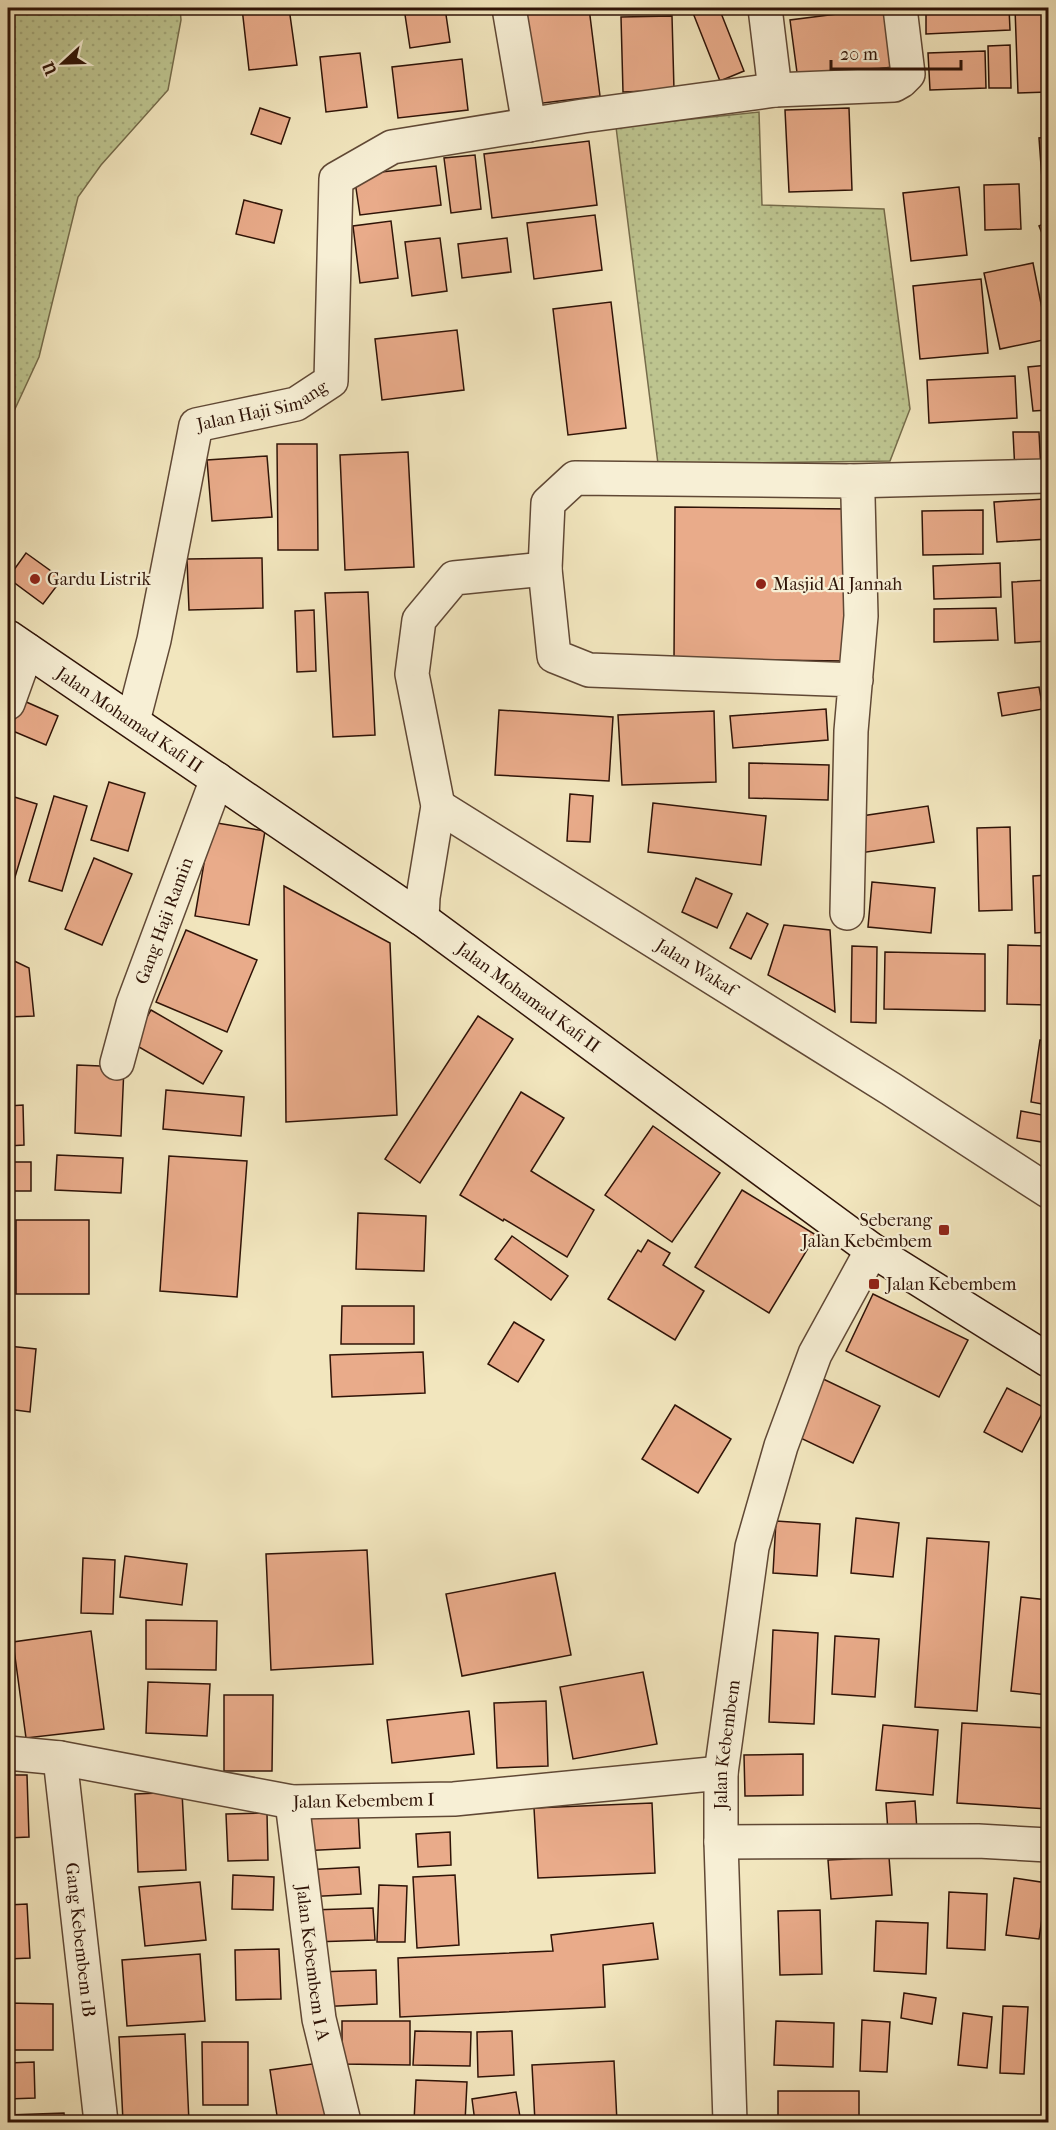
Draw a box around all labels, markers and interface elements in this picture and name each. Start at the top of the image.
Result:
north arrow [33,33,93,93]
scale bar [831,33,962,71]
text: 20 m [840,44,878,65]
text: U [38,59,61,79]
street label: Jalan Haji Simang [193,376,332,435]
place label: Gardu Listrik [47,569,151,590]
marker: Gardu Listrik [28,572,42,586]
place label: Masjid Al Jannah [773,574,902,595]
marker: Masjid Al Jannah [754,577,768,591]
street label: Jalan Mohamad Kafi II [51,661,207,777]
street label: Gang Haji Ramin [131,854,198,987]
street label: Jalan Wakaf [650,933,743,1002]
street label: Jalan Mohamad Kafi II [451,936,604,1057]
place label: Seberang Jalan Kebembem [799,1210,932,1252]
marker: Seberang Jalan Kebembem [937,1223,951,1237]
place label: Jalan Kebembem [884,1274,1017,1295]
marker: Jalan Kebembem [867,1277,881,1291]
street label: Jalan Kebembem [711,1678,744,1811]
street label: Jalan Kebembem I [291,1789,435,1813]
street label: Gang Kebembem 1B [61,1862,100,2018]
street label: Jalan Kebembem I A [292,1882,334,2043]

